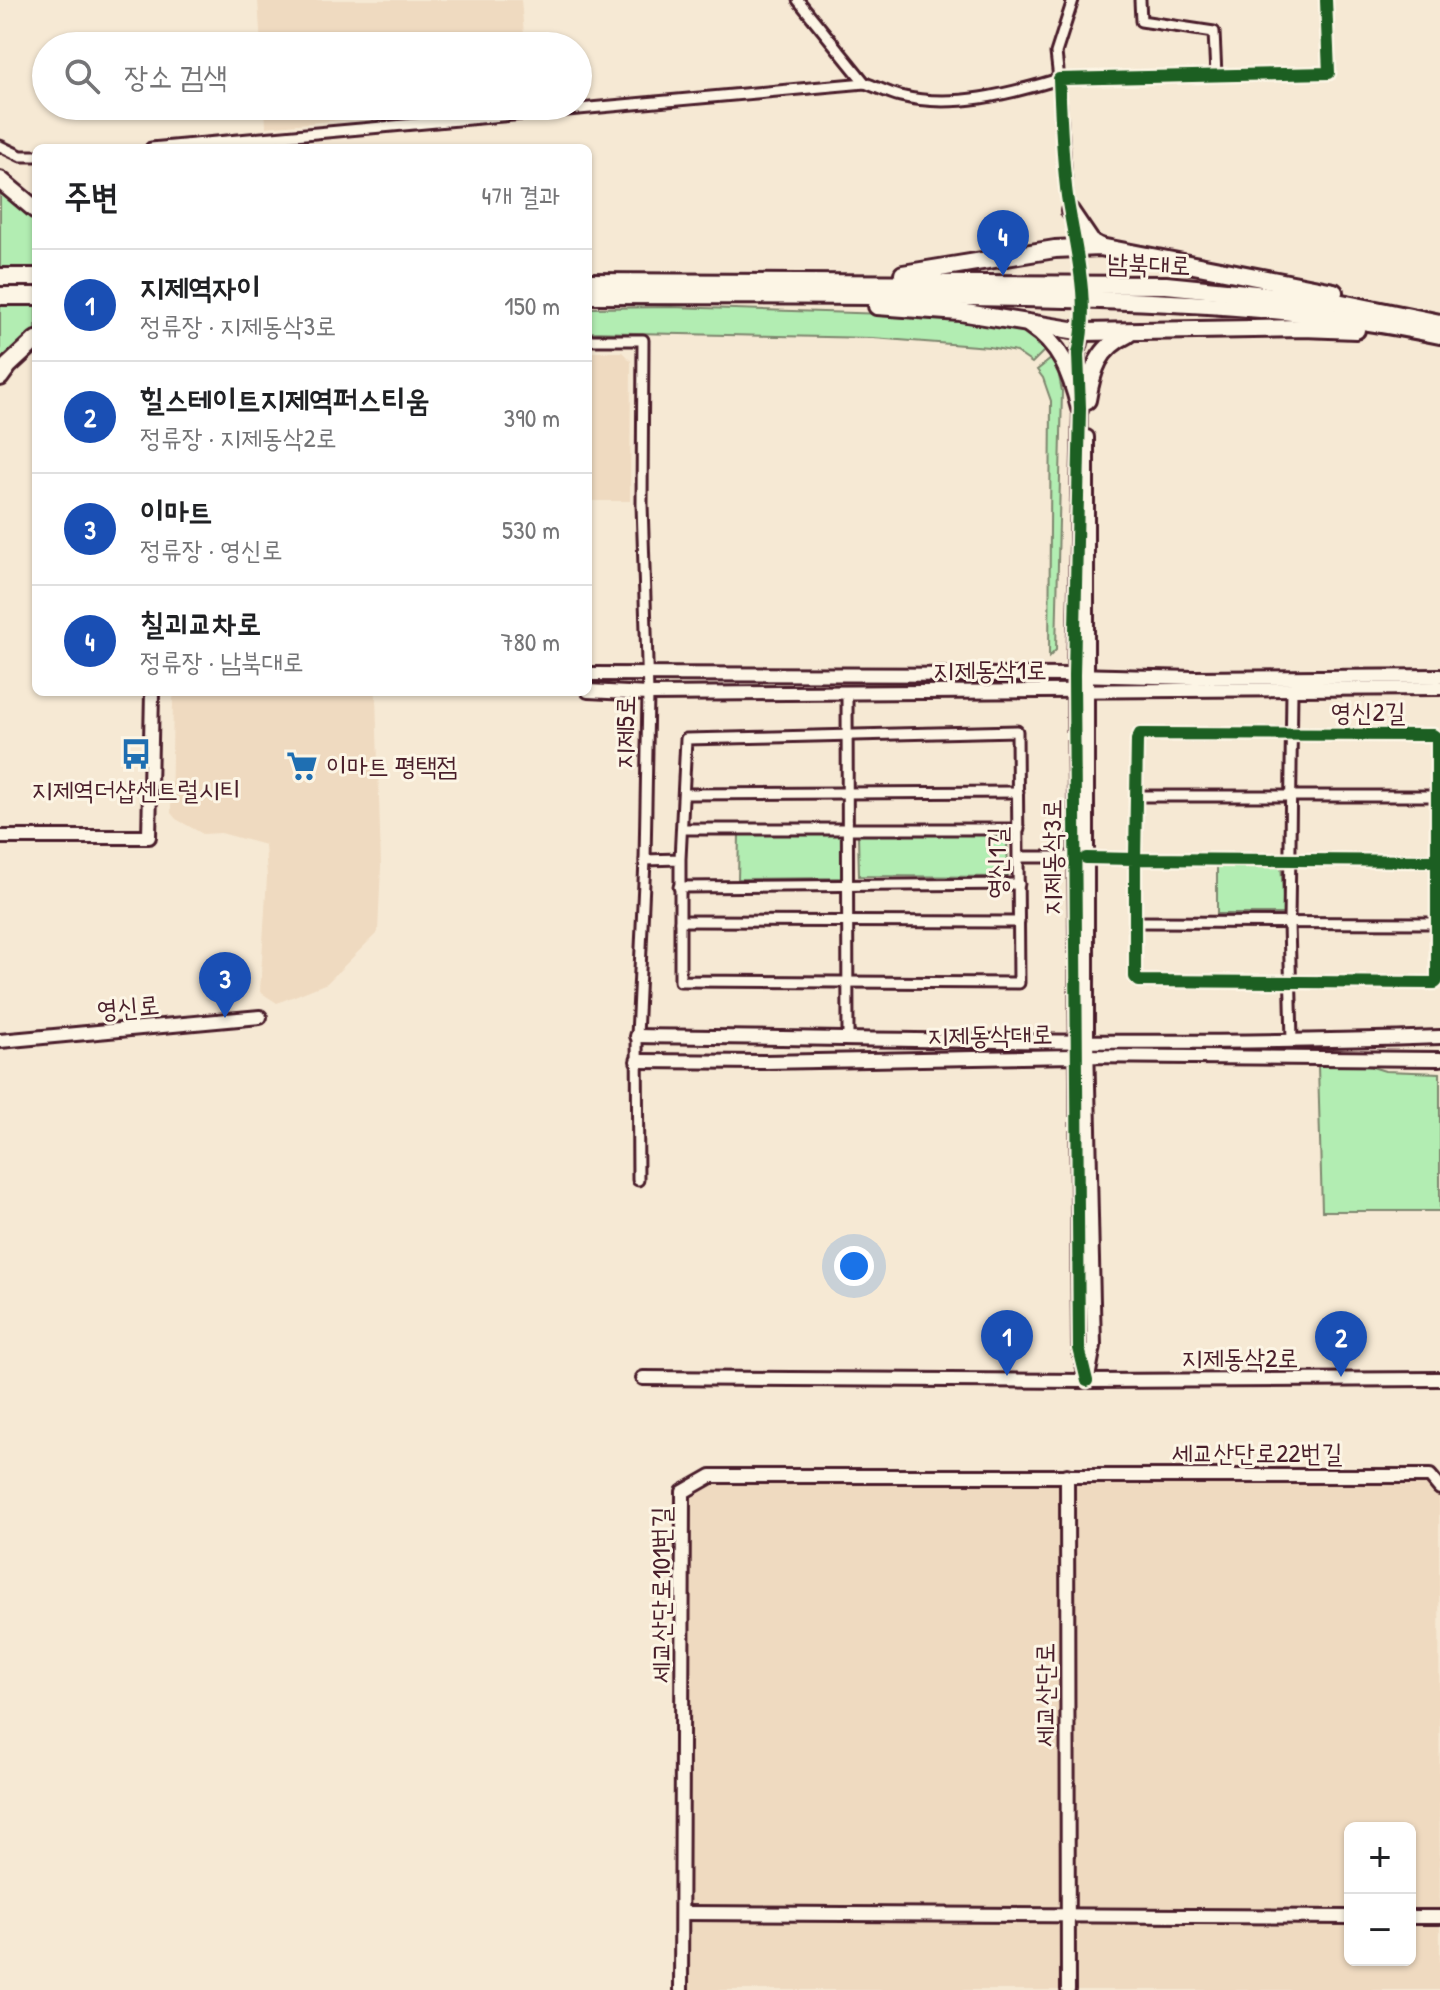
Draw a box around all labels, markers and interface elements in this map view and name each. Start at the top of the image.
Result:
search box [32,32,592,120]
icon: search [60,54,104,98]
text: 장소 검색 [124,56,227,96]
text: 주변 [64,173,119,219]
text: 4개 결과 [482,178,560,213]
pin: 4 [977,210,1029,276]
street label: 남북대로 [1107,245,1191,282]
text: 지제역자이 [140,267,261,307]
text: 1 [85,288,95,323]
text: 150 m [504,288,560,323]
text: 정류장 · 지제동삭3로 [140,308,336,343]
text: 힐스테이트지제역퍼스티움 [140,379,430,419]
text: 2 [84,400,96,435]
text: 390 m [504,400,560,435]
text: 정류장 · 지제동삭2로 [140,420,337,455]
text: 이마트 [140,491,212,531]
text: 3 [84,512,96,547]
text: 530 m [502,512,560,547]
text: 정류장 · 영신로 [140,532,283,567]
text: 칠괴교차로 [140,603,261,643]
text: 4 [85,624,95,659]
text: 780 m [501,624,560,659]
text: 정류장 · 남북대로 [140,644,304,679]
street label: 지제동삭1로 [933,652,1047,687]
street label: 영신2길 [1331,694,1406,729]
street label: 지제5로 [606,695,643,769]
bus stop icon: 지제역더샵센트럴시티 [119,737,153,771]
place label: 이마트 평택점 [326,748,458,783]
supermarket icon: 이마트 평택점 [285,749,319,783]
place label: 지제역더샵센트럴시티 [31,772,241,807]
street label: 지제동삭3로 [1034,799,1069,915]
street label: 영신1길 [979,827,1014,899]
pin: 3 [199,952,251,1018]
street label: 영신로 [95,986,161,1027]
street label: 지제동삭대로 [927,1016,1053,1053]
your location [834,1246,874,1286]
pin: 1 [981,1310,1033,1376]
pin: 2 [1315,1311,1367,1377]
street label: 지제동삭2로 [1182,1340,1298,1375]
street label: 세교산단로22번길 [1172,1435,1342,1470]
street label: 세교산단로101번길 [643,1506,678,1683]
street label: 세교산단로 [1027,1643,1062,1747]
map controls [1344,1822,1416,1966]
button: + [1344,1822,1416,1894]
button: − [1344,1894,1416,1966]

